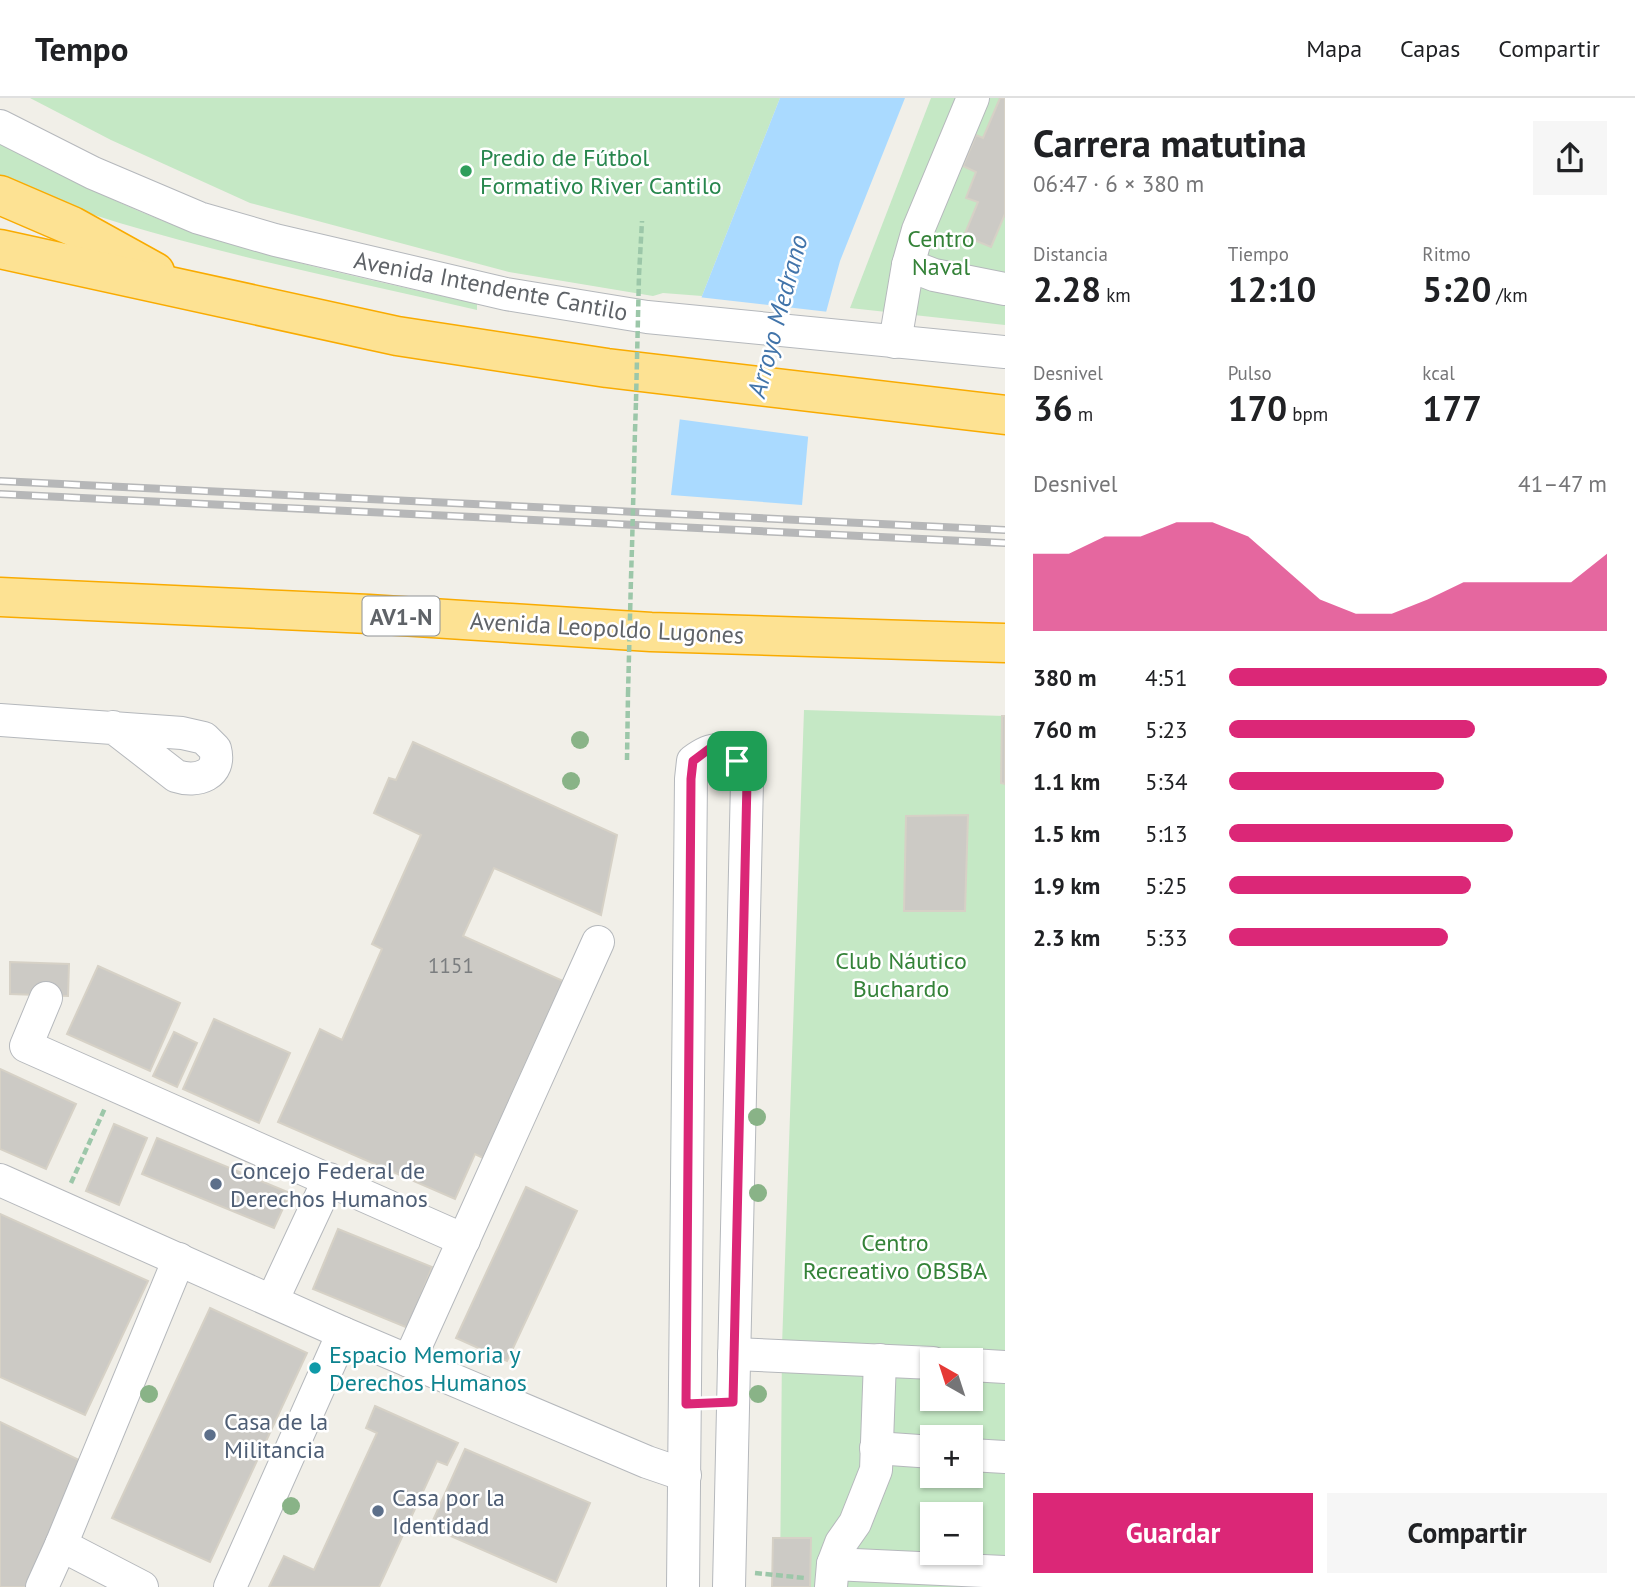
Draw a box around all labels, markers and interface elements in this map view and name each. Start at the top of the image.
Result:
text: Tempo [35,27,128,70]
text: Mapa [1306,33,1362,64]
text: Capas [1400,33,1460,64]
text: Compartir [1498,33,1600,64]
text: Carrera matutina [1033,118,1307,167]
button: share [1533,121,1607,195]
place label: Predio de Fútbol Formativo River Cantilo [480,142,722,201]
marker: Predio de Fútbol Formativo River Cantilo [458,163,474,179]
text: 06:47 · 6 × 380 m [1033,169,1204,198]
park label: Centro Naval [907,223,975,282]
water label: Arroyo Medrano [739,231,815,402]
text: Distancia [1033,242,1108,266]
text: Tiempo [1228,242,1289,266]
text: Ritmo [1422,242,1471,266]
street label: Avenida Intendente Cantilo [351,244,631,328]
text: 2.28 [1033,266,1101,312]
text: 12:10 [1228,266,1316,312]
text: 5:20 [1422,266,1491,312]
text: km [1101,283,1131,307]
text: /km [1491,283,1528,307]
text: Desnivel [1033,361,1103,385]
text: Pulso [1228,361,1272,385]
text: kcal [1422,361,1455,385]
text: 36 [1033,385,1073,431]
text: 170 [1228,385,1287,431]
text: 177 [1422,385,1482,431]
text: m [1073,402,1093,426]
text: bpm [1287,402,1328,426]
text: Desnivel [1033,469,1117,498]
text: 41–47 m [1518,469,1607,498]
road number: AV1-N [362,596,440,636]
street label: Avenida Leopoldo Lugones [469,605,745,651]
text: 380 m [1033,663,1096,692]
text: 4:51 [1145,663,1188,692]
text: 760 m [1033,715,1096,744]
text: 5:23 [1145,715,1188,744]
pin [707,731,767,791]
icon: arrive [718,742,756,780]
text: 1.1 km [1033,767,1100,796]
text: 5:34 [1145,767,1188,796]
text: 1.5 km [1033,819,1100,848]
text: 5:13 [1145,819,1188,848]
text: 1.9 km [1033,871,1100,900]
text: 5:25 [1145,871,1188,900]
text: 2.3 km [1033,923,1100,952]
text: 5:33 [1145,923,1188,952]
park label: Club Náutico Buchardo [835,945,967,1004]
house number: 1151 [428,952,474,979]
place label: Concejo Federal de Derechos Humanos [230,1155,428,1214]
marker: Concejo Federal de Derechos Humanos [208,1176,224,1192]
park label: Centro Recreativo OBSBA [803,1227,987,1286]
place label: Espacio Memoria y Derechos Humanos [329,1339,527,1398]
north arrow [920,1348,984,1410]
map controls [920,1348,983,1565]
marker: Espacio Memoria y Derechos Humanos [307,1360,323,1376]
place label: Casa de la Militancia [224,1406,328,1465]
button: + [920,1425,983,1488]
marker: Casa de la Militancia [202,1427,218,1443]
place label: Casa por la Identidad [392,1482,505,1541]
button: Guardar [1033,1493,1313,1573]
button: Compartir [1327,1493,1607,1573]
button: − [920,1502,983,1565]
marker: Casa por la Identidad [370,1503,386,1519]

